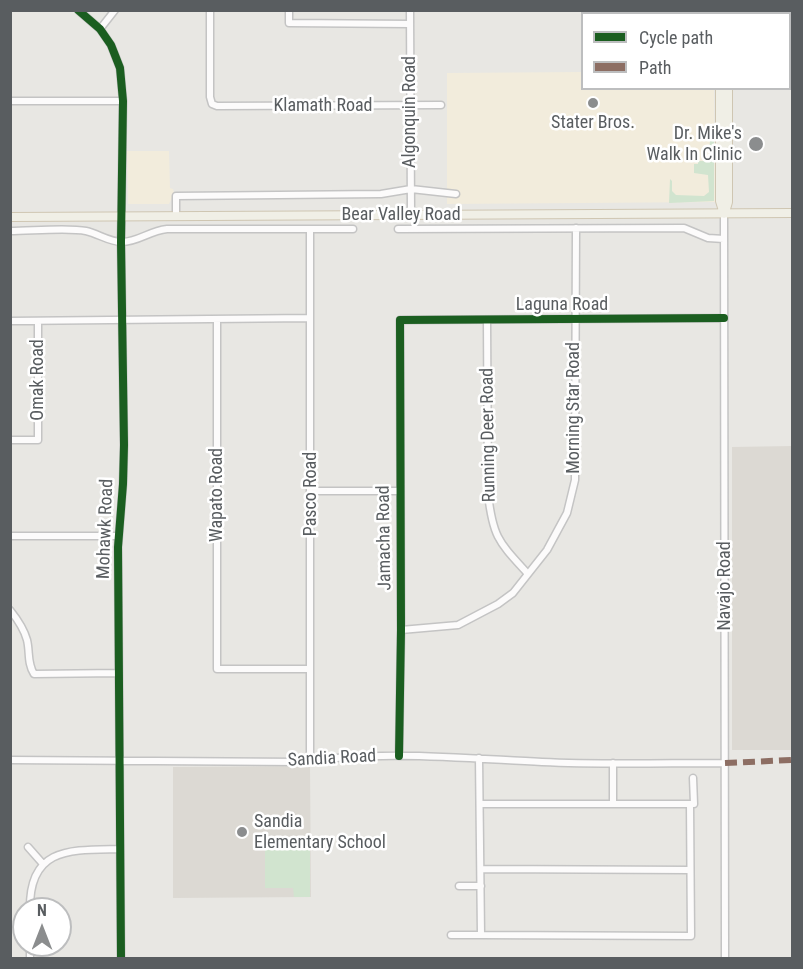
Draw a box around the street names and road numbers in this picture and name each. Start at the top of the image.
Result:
street label: Algonquin Road [399,56,421,168]
street label: Klamath Road [273,95,373,117]
street label: Bear Valley Road [341,204,461,226]
street label: Laguna Road [516,294,608,316]
street label: Omak Road [27,339,49,421]
street label: Morning Star Road [563,342,585,474]
street label: Running Deer Road [477,368,501,502]
street label: Wapato Road [206,448,228,542]
street label: Pasco Road [300,452,322,536]
street label: Mohawk Road [93,479,119,579]
street label: Jamacha Road [373,485,397,591]
street label: Navajo Road [714,541,736,631]
street label: Sandia Road [287,746,377,772]

